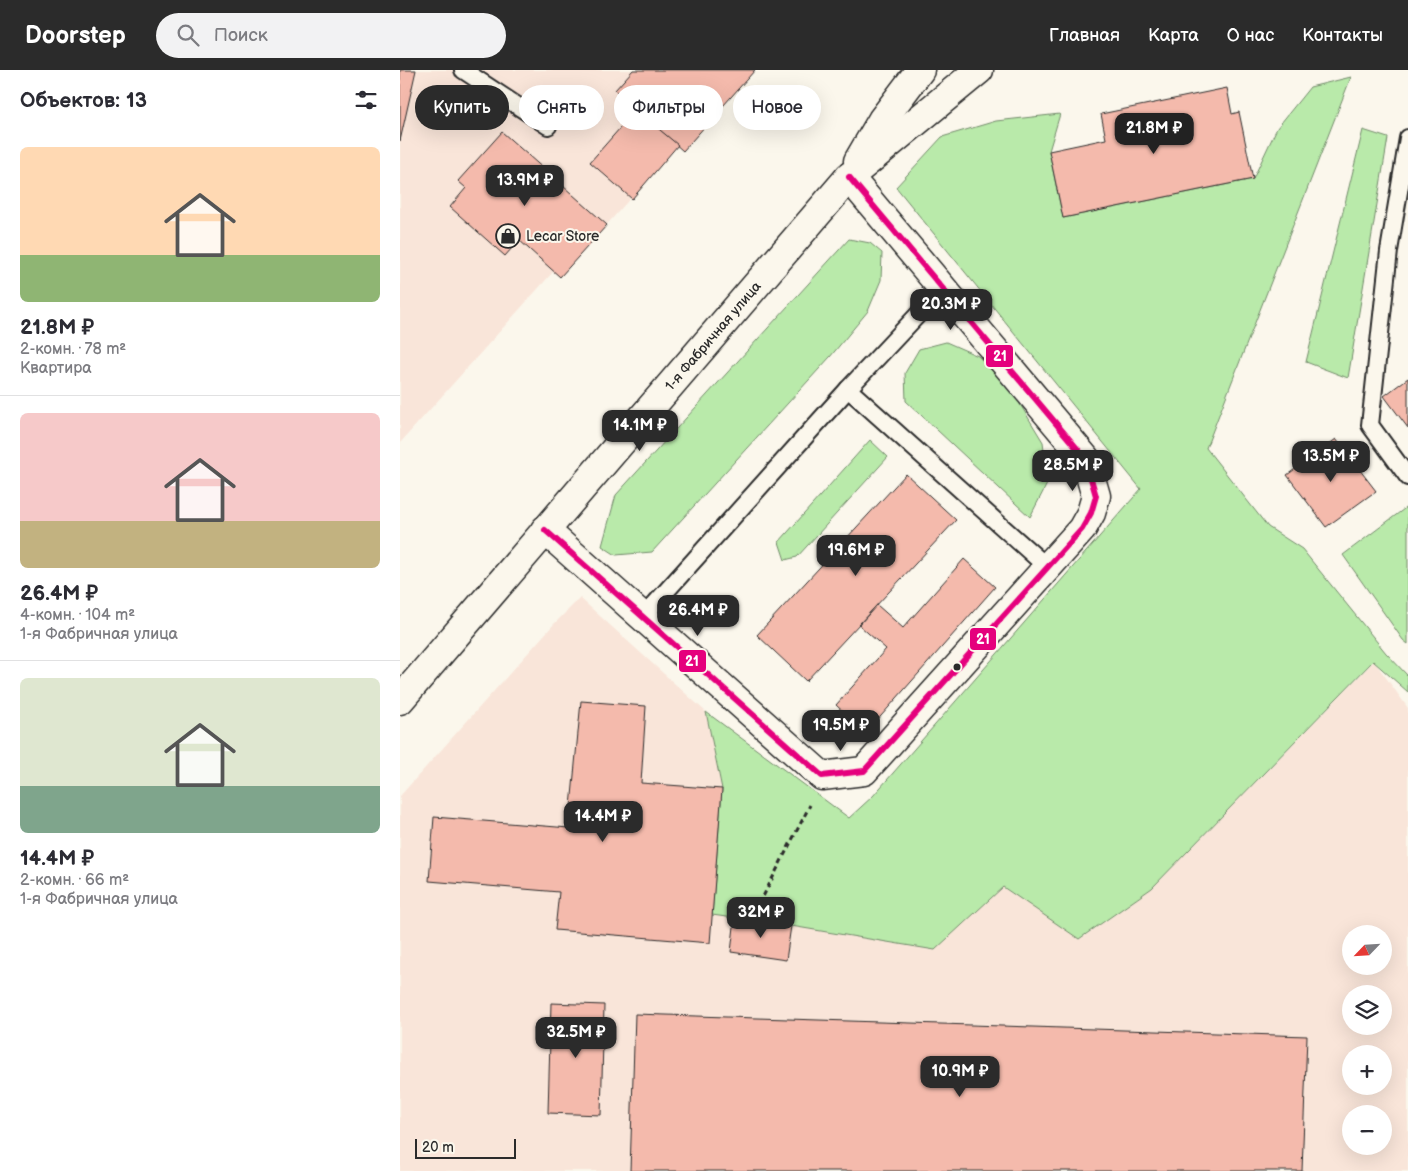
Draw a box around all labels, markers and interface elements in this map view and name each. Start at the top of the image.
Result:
search box [156,13,506,58]
text: Doorstep [25,21,126,50]
icon: search [174,21,202,49]
text: Поиск [214,24,268,47]
text: Главная [1049,25,1120,46]
text: Карта [1148,25,1199,46]
text: О нас [1227,25,1274,46]
text: Контакты [1302,25,1383,46]
chip: Купить [415,85,509,130]
chip: Снять [519,85,604,130]
chip: Фильтры [614,85,723,130]
chip: Новое [733,85,821,130]
icon: filters [352,86,380,114]
text: Объектов: 13 [20,88,147,113]
pin: 21.8M ₽ [1108,112,1200,155]
text: 21.8M ₽ [1126,119,1182,138]
pin: 13.9M ₽ [479,164,571,207]
text: 13.9M ₽ [497,171,553,190]
icon: home [155,180,245,270]
shop icon: Lecar Store [495,223,521,249]
place label: Lecar Store [526,228,599,245]
street label: 1-я Фабричная улица [662,278,765,394]
pin: 20.3M ₽ [905,288,997,331]
text: 20.3M ₽ [921,295,981,314]
text: 21.8M ₽ [20,315,94,340]
text: 2-комн. · 78 m² [20,340,126,359]
line badge: 21 [985,344,1014,368]
text: 21 [993,348,1007,365]
text: Квартира [20,359,92,378]
pin: 14.1M ₽ [594,410,686,452]
text: 14.1M ₽ [613,416,667,435]
pin: 13.5M ₽ [1285,440,1377,483]
icon: home [155,445,245,535]
text: 13.5M ₽ [1303,447,1359,466]
pin: 28.5M ₽ [1027,450,1119,492]
text: 28.5M ₽ [1043,456,1103,475]
pin: 19.6M ₽ [810,534,902,577]
text: 19.6M ₽ [828,541,884,560]
text: 26.4M ₽ [20,581,98,606]
pin: 26.4M ₽ [652,594,744,637]
text: 26.4M ₽ [668,601,728,620]
text: 4-комн. · 104 m² [20,606,135,625]
text: 1-я Фабричная улица [20,625,178,644]
line badge: 21 [969,627,997,651]
text: 21 [976,631,990,648]
line badge: 21 [678,649,707,673]
text: 21 [685,653,699,670]
unlabelled marker [952,662,962,672]
icon: home [155,710,245,800]
pin: 19.5M ₽ [795,710,887,752]
text: 19.5M ₽ [813,716,869,735]
pin: 14.4M ₽ [557,800,649,843]
text: 14.4M ₽ [575,807,631,826]
text: 14.4M ₽ [20,846,94,871]
text: 2-комн. · 66 m² [20,871,129,890]
text: 1-я Фабричная улица [20,890,178,909]
pin: 32M ₽ [726,896,796,939]
text: 32M ₽ [738,903,784,922]
north arrow [1342,925,1392,975]
map controls [1342,925,1392,1155]
button: layers [1342,985,1392,1035]
pin: 32.5M ₽ [530,1016,622,1059]
text: 32.5M ₽ [546,1023,606,1042]
button: + [1342,1045,1392,1095]
pin: 10.9M ₽ [914,1056,1006,1098]
text: 10.9M ₽ [931,1062,989,1081]
button: − [1342,1105,1392,1155]
scale bar [415,1136,516,1159]
text: 20 m [422,1139,454,1156]

